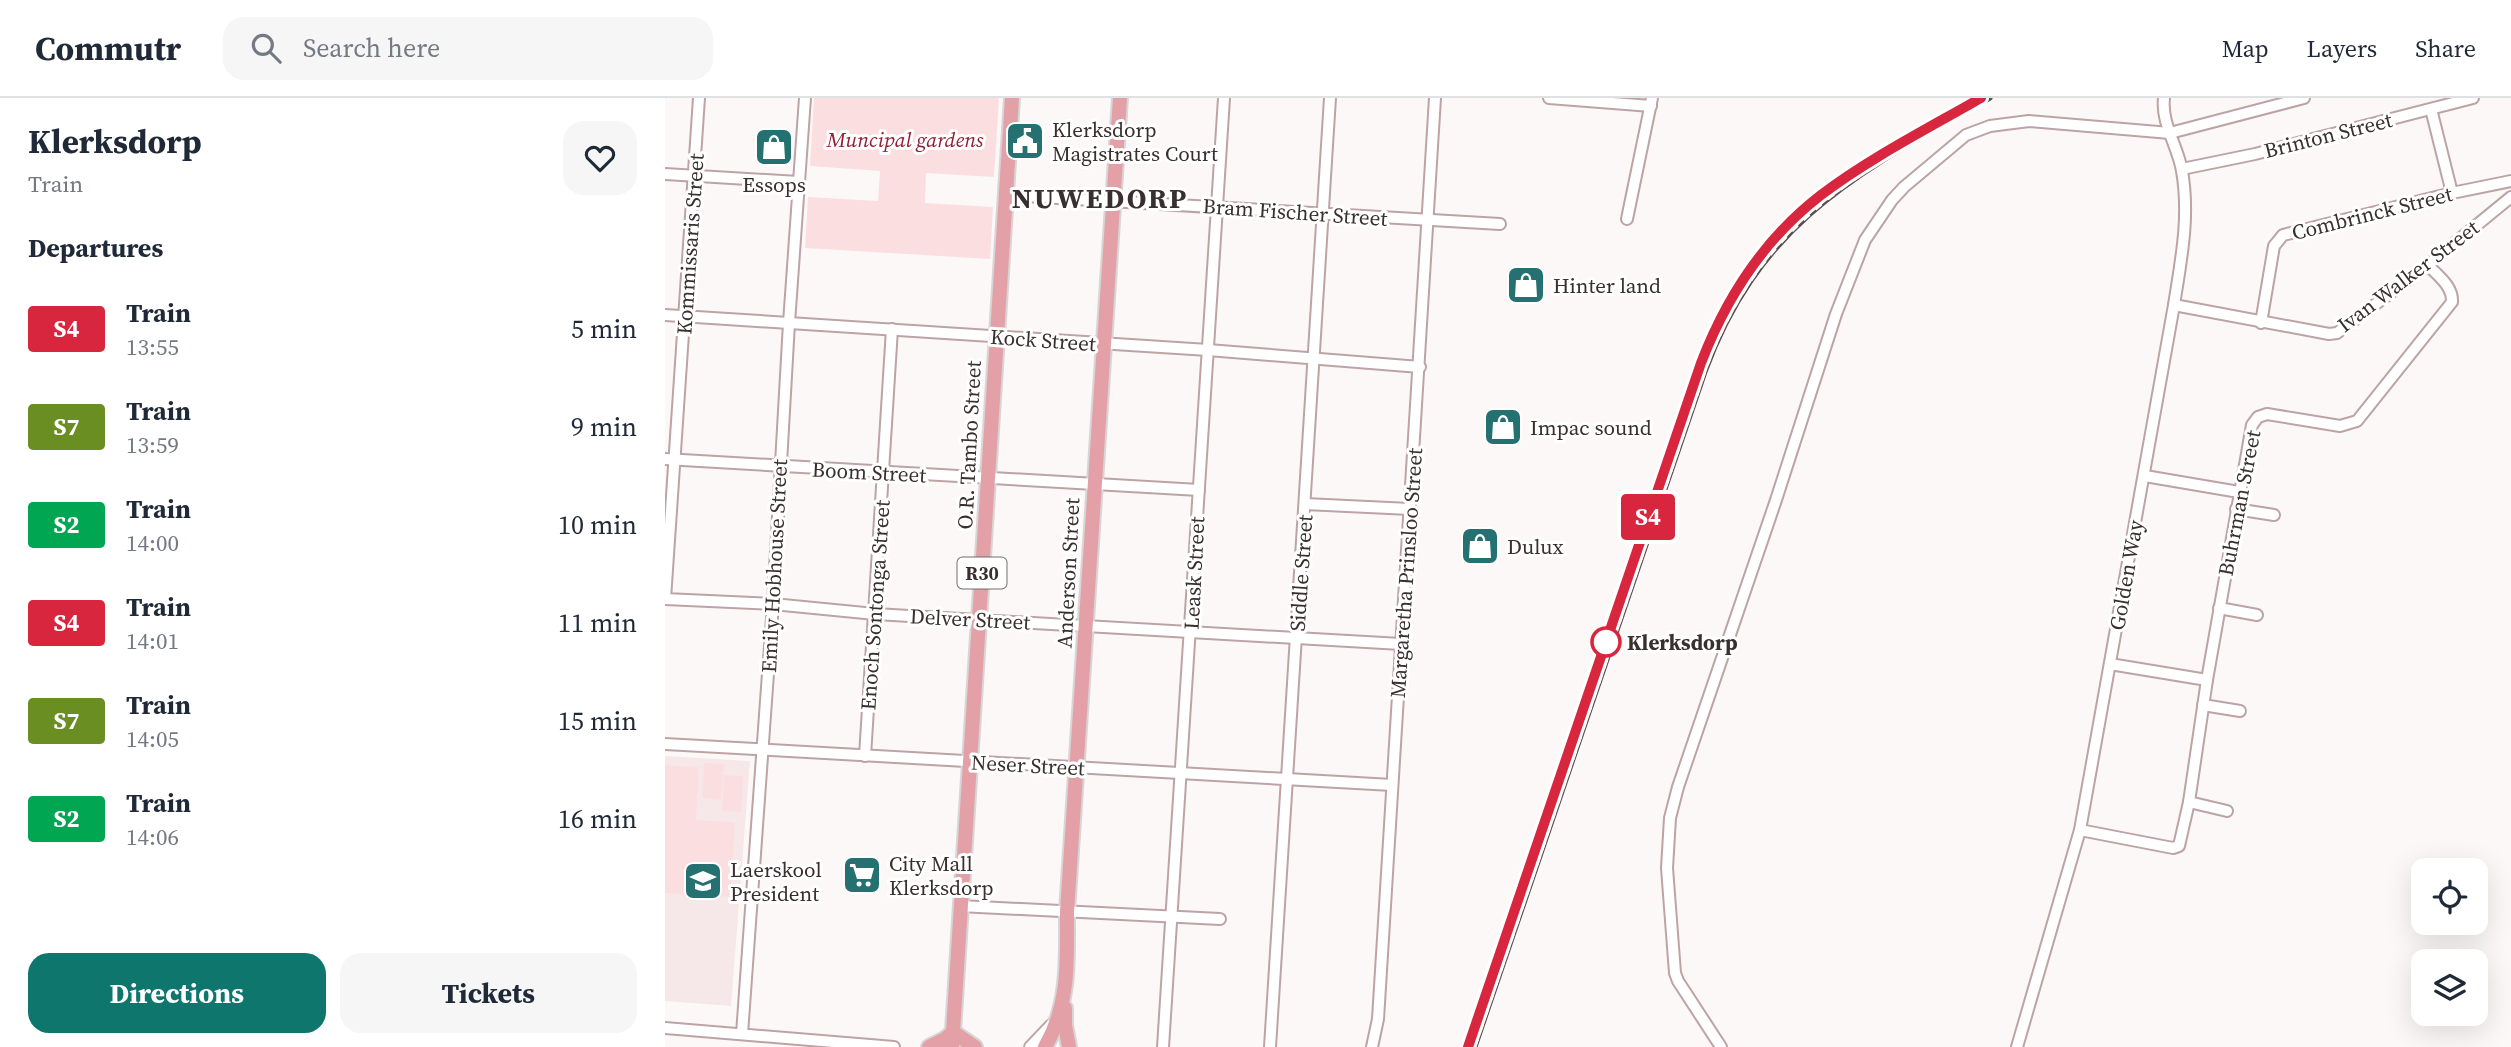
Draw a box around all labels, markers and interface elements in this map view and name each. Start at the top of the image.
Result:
search box [223,17,713,80]
text: Commutr [35,26,181,71]
icon: search [247,29,285,67]
text: Search here [303,30,440,66]
text: Map [2222,32,2269,65]
text: Layers [2307,32,2377,65]
text: Share [2415,32,2476,65]
street label: Brinton Street [2261,105,2395,165]
place label: Klerksdorp Magistrates Court [1052,115,1218,168]
text: Klerksdorp [28,119,202,164]
public building icon: Klerksdorp Magistrates Court [1004,120,1046,162]
button: heart [563,121,637,195]
park label: Muncipal gardens [826,125,984,154]
shop icon: Essops [753,126,795,168]
street label: Kommissaris Street [669,152,711,336]
text: Train [28,168,83,200]
place label: Essops [742,170,806,199]
district label: NUWEDORP [1012,179,1188,217]
street label: Combrinck Street [2289,179,2455,247]
street label: Bram Fischer Street [1202,191,1388,233]
street label: Ivan Walker Street [2331,213,2485,339]
text: Departures [28,230,163,266]
shop icon: Hinter land [1505,264,1547,306]
place label: Hinter land [1553,271,1661,300]
text: Train [126,295,191,331]
text: 5 min [571,311,637,347]
text: S4 [54,312,80,345]
street label: Kock Street [989,322,1097,358]
text: 13:55 [126,331,179,363]
street label: O.R. Tambo Street [950,360,988,530]
text: Train [126,393,191,429]
shop icon: Impac sound [1482,406,1524,448]
text: 9 min [571,409,637,445]
text: S7 [54,410,80,443]
place label: Impac sound [1530,413,1652,442]
street label: Buhrman Street [2211,427,2267,578]
text: 13:59 [126,429,179,461]
street label: Margaretha Prinsloo Street [1383,447,1429,699]
street label: Boom Street [811,455,927,489]
street label: Emily Hobhouse Street [754,458,794,674]
text: Train [126,491,191,527]
line badge: S4 [1616,494,1679,540]
street label: Anderson Street [1050,497,1086,649]
street label: Enoch Sontonga Street [853,499,897,711]
text: S4 [1635,500,1661,533]
text: 10 min [558,507,637,543]
text: S2 [54,508,80,541]
street label: Siddle Street [1282,513,1320,632]
street label: Leask Street [1177,516,1211,630]
street label: Golden Way [2102,517,2150,632]
shop icon: Dulux [1459,525,1501,567]
text: 14:00 [126,527,179,559]
place label: Dulux [1507,532,1564,561]
road number: R30 [957,558,1007,588]
text: Train [126,589,191,625]
street label: Delver Street [909,601,1031,637]
text: 11 min [558,605,637,641]
text: S4 [54,606,80,639]
text: 14:01 [126,625,179,657]
marker: Klerksdorp [1591,627,1621,657]
place label: Klerksdorp [1627,628,1738,657]
text: Train [126,687,191,723]
text: 15 min [558,703,637,739]
text: S7 [54,704,80,737]
text: 14:05 [126,723,179,755]
street label: Neser Street [970,748,1086,782]
text: Train [126,785,191,821]
text: 16 min [558,801,637,837]
text: S2 [54,802,80,835]
text: 14:06 [126,821,179,853]
place label: City Mall Klerksdorp [889,849,994,902]
supermarket icon: City Mall Klerksdorp [841,854,883,896]
place label: Laerskool President [730,855,822,908]
map controls [2411,858,2488,1026]
button: locate [2411,858,2488,935]
school or university icon: Laerskool President [682,860,724,902]
button: layers [2411,949,2488,1026]
button: Directions [28,953,326,1033]
button: Tickets [340,953,637,1033]

